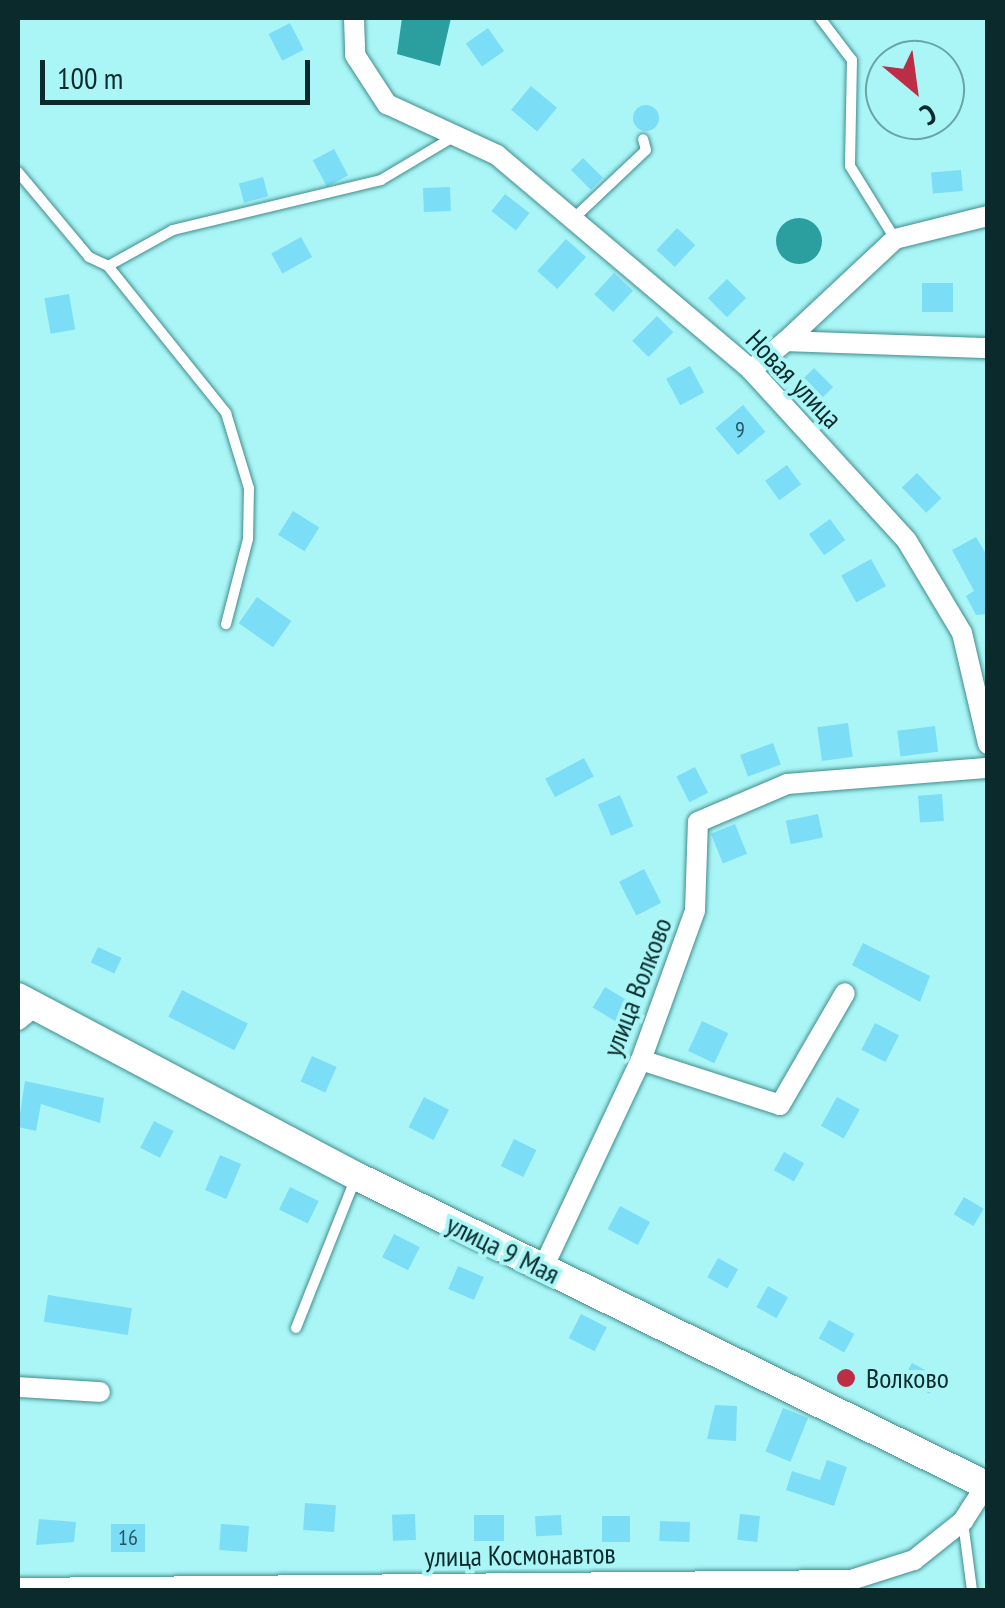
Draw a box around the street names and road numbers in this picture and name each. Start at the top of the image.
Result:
street label: Новая улица [739,323,849,435]
street label: улица Волково [595,913,679,1061]
street label: улица 9 Мая [441,1207,565,1291]
street label: улица Космонавтов [424,1537,616,1573]

